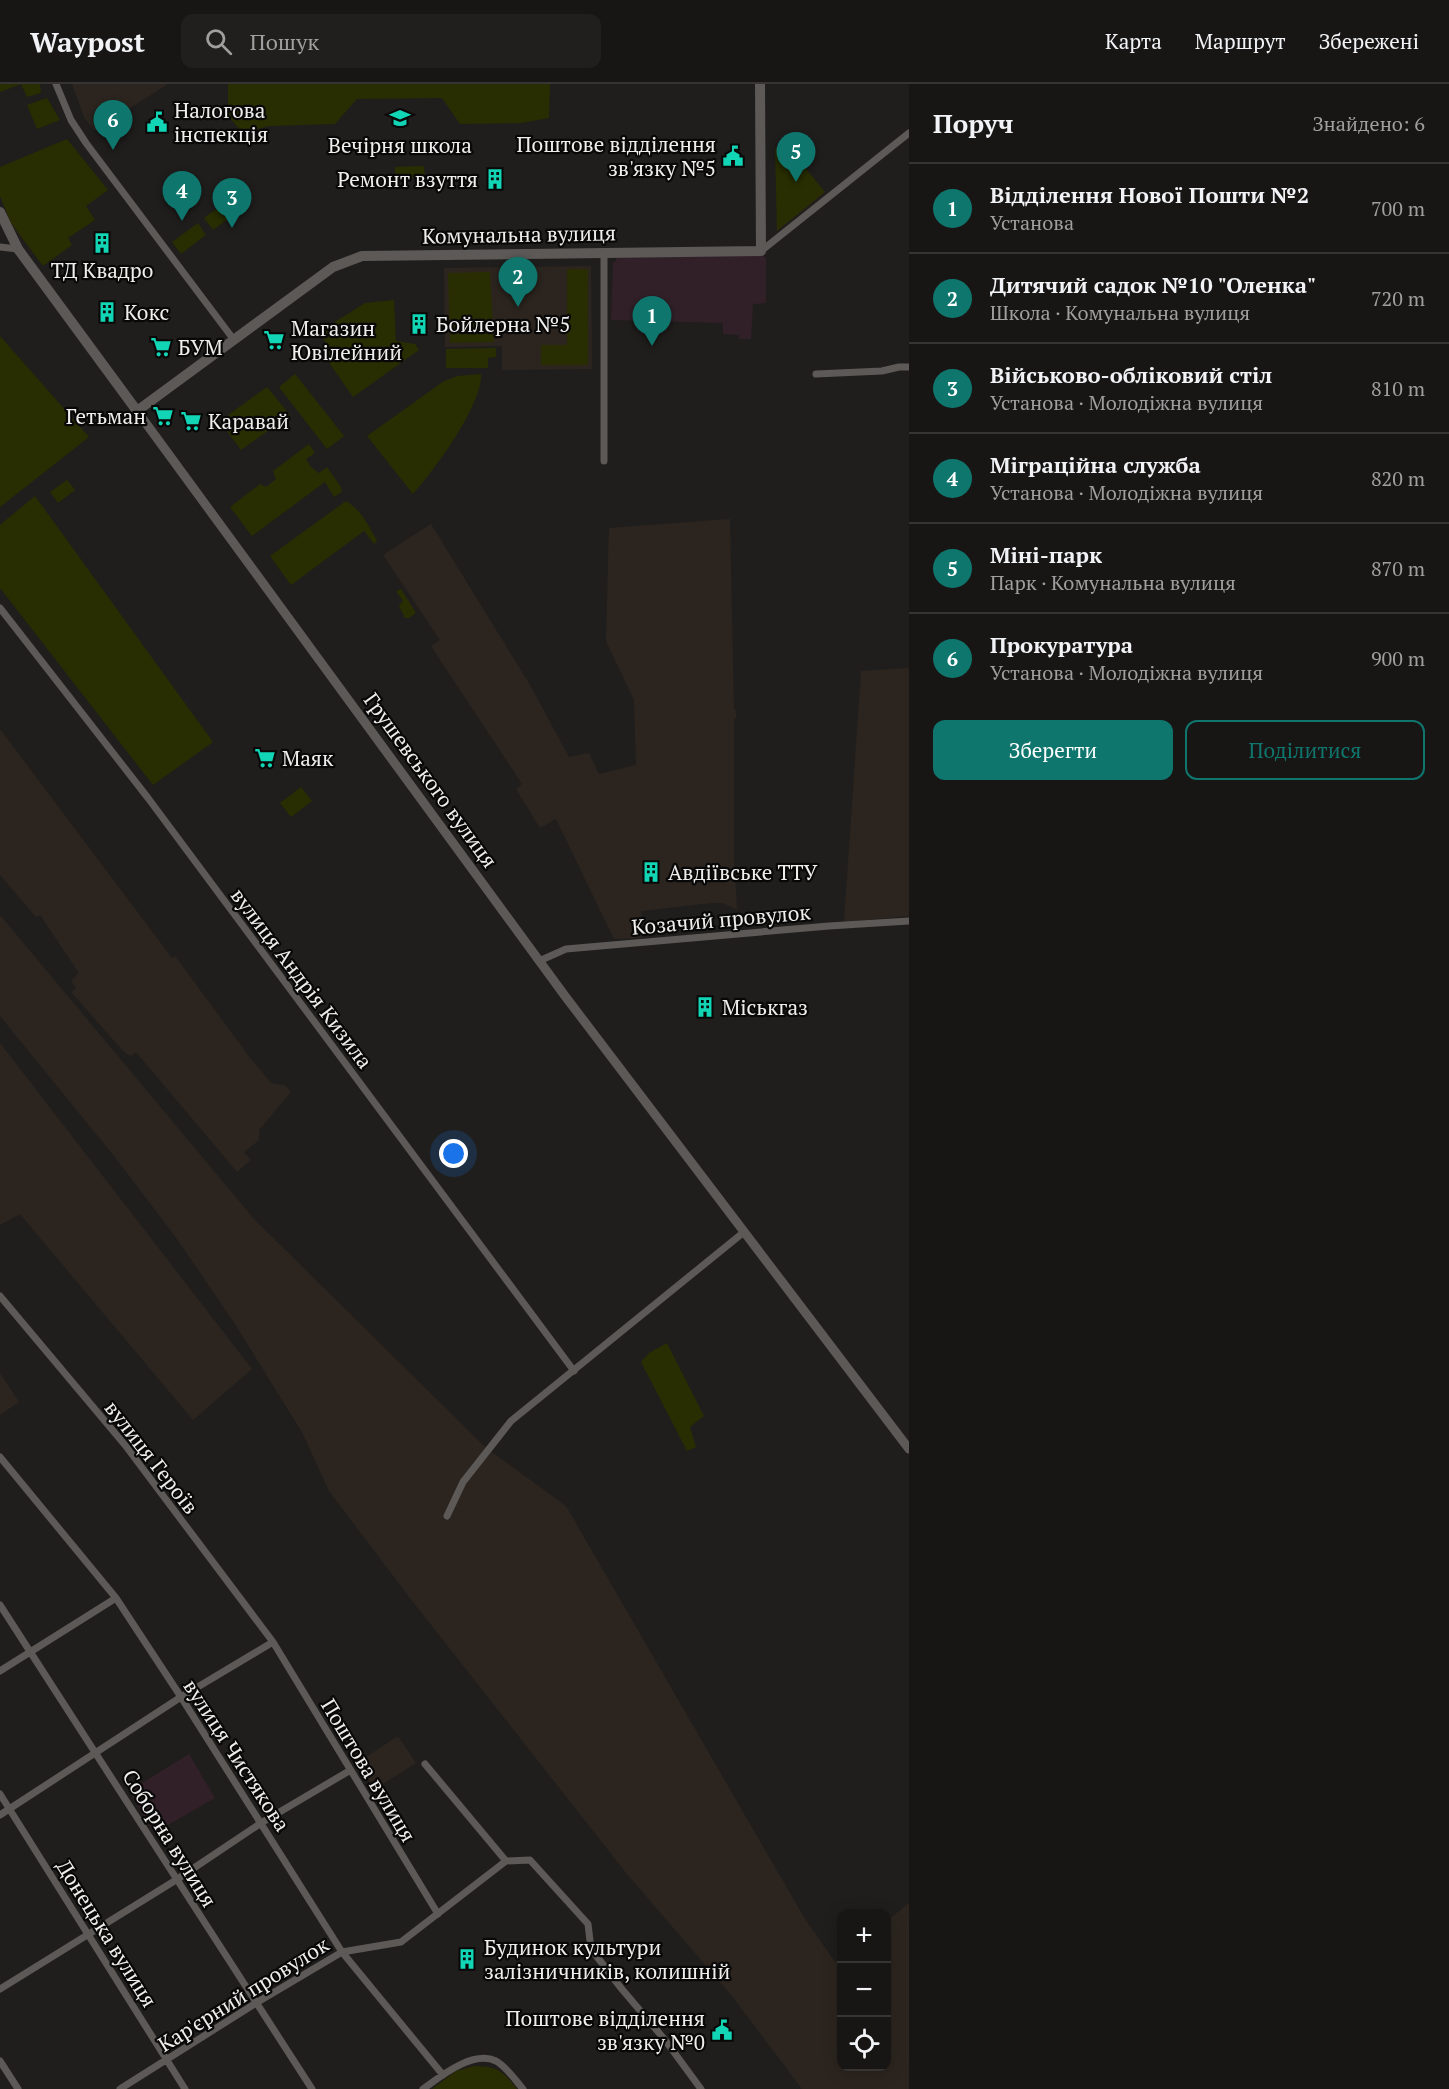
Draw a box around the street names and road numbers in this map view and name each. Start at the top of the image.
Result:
street label: Комунальна вулиця [422,218,616,250]
street label: Грушевського вулиця [358,687,504,873]
street label: вулиця Андрія Кизила [225,882,379,1074]
street label: Козачий провулок [630,897,812,941]
street label: вулиця Героїв [99,1395,205,1519]
street label: вулиця Чистякова [177,1674,297,1837]
street label: Поштова вулиця [315,1693,423,1847]
street label: Соборна вулиця [116,1764,224,1912]
street label: Донецька вулиця [50,1854,164,2012]
street label: Кар'єрний провулок [152,1930,334,2058]

